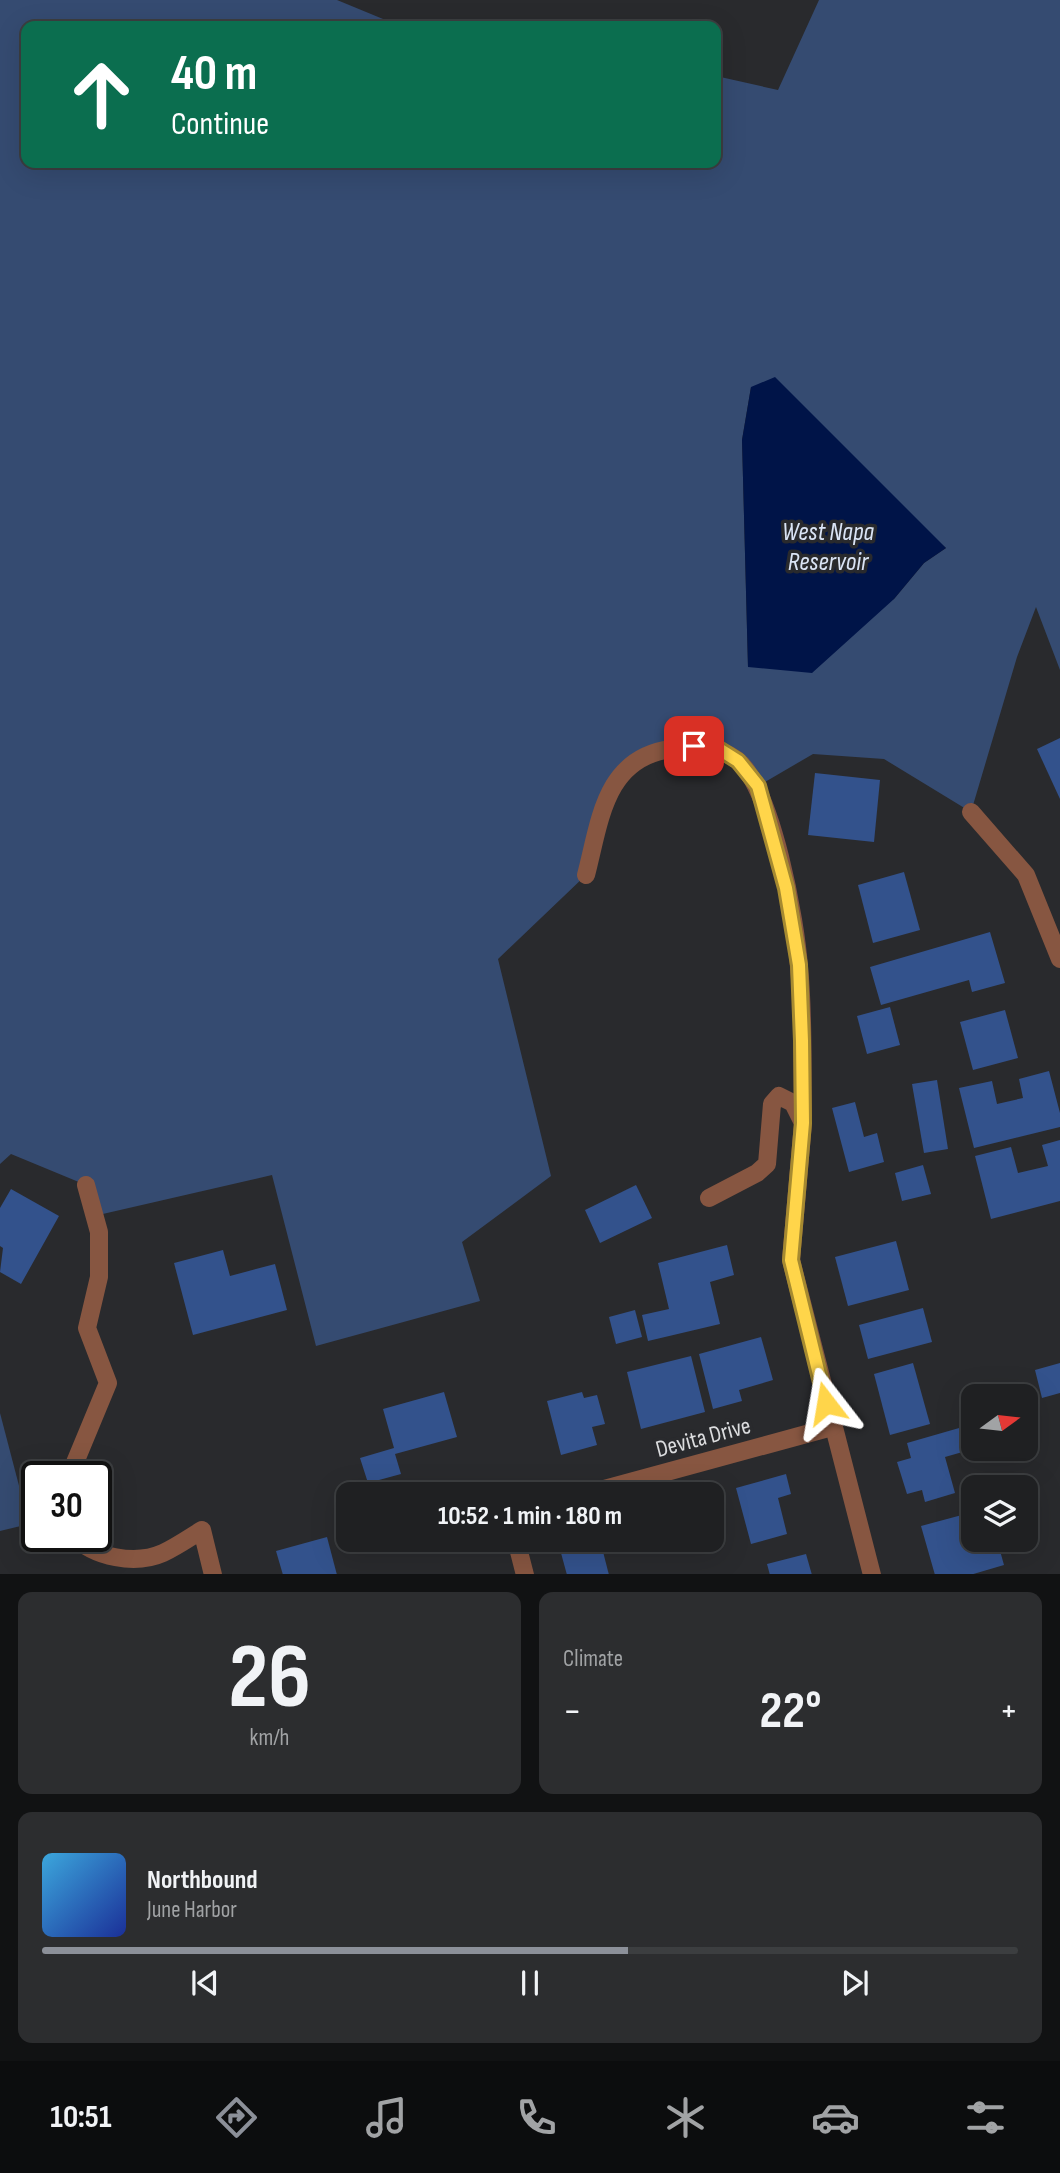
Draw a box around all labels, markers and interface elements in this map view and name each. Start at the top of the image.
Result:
text: 40 m [171,45,257,104]
icon: ahead [56,49,147,140]
text: Continue [171,105,269,144]
water label: West Napa Reservoir [782,517,874,578]
pin [664,716,724,776]
icon: arrive [675,727,713,765]
position arrow [789,1366,863,1440]
north arrow [961,1384,1038,1461]
map controls [961,1384,1038,1552]
street label: Devita Drive [652,1411,754,1464]
speed limit sign: 30 [21,1461,112,1552]
button: layers [961,1475,1038,1552]
text: 10:52 · 1 min · 180 m [438,1501,622,1532]
text: 26 [228,1624,311,1733]
text: Climate [563,1645,623,1673]
text: 22° [759,1680,822,1743]
text: − [563,1689,582,1734]
text: + [999,1689,1018,1734]
text: km/h [250,1724,289,1752]
text: Northbound [147,1865,258,1896]
text: June Harbor [147,1896,237,1924]
icon: previous [186,1964,224,2002]
icon: pause [511,1964,549,2002]
icon: next [836,1964,874,2002]
icon: directions [212,2093,261,2142]
icon: music [362,2093,411,2142]
icon: phone [512,2093,561,2142]
icon: climate [661,2093,710,2142]
icon: car [811,2093,860,2142]
icon: filters [961,2093,1010,2142]
text: 10:51 [50,2098,111,2137]

